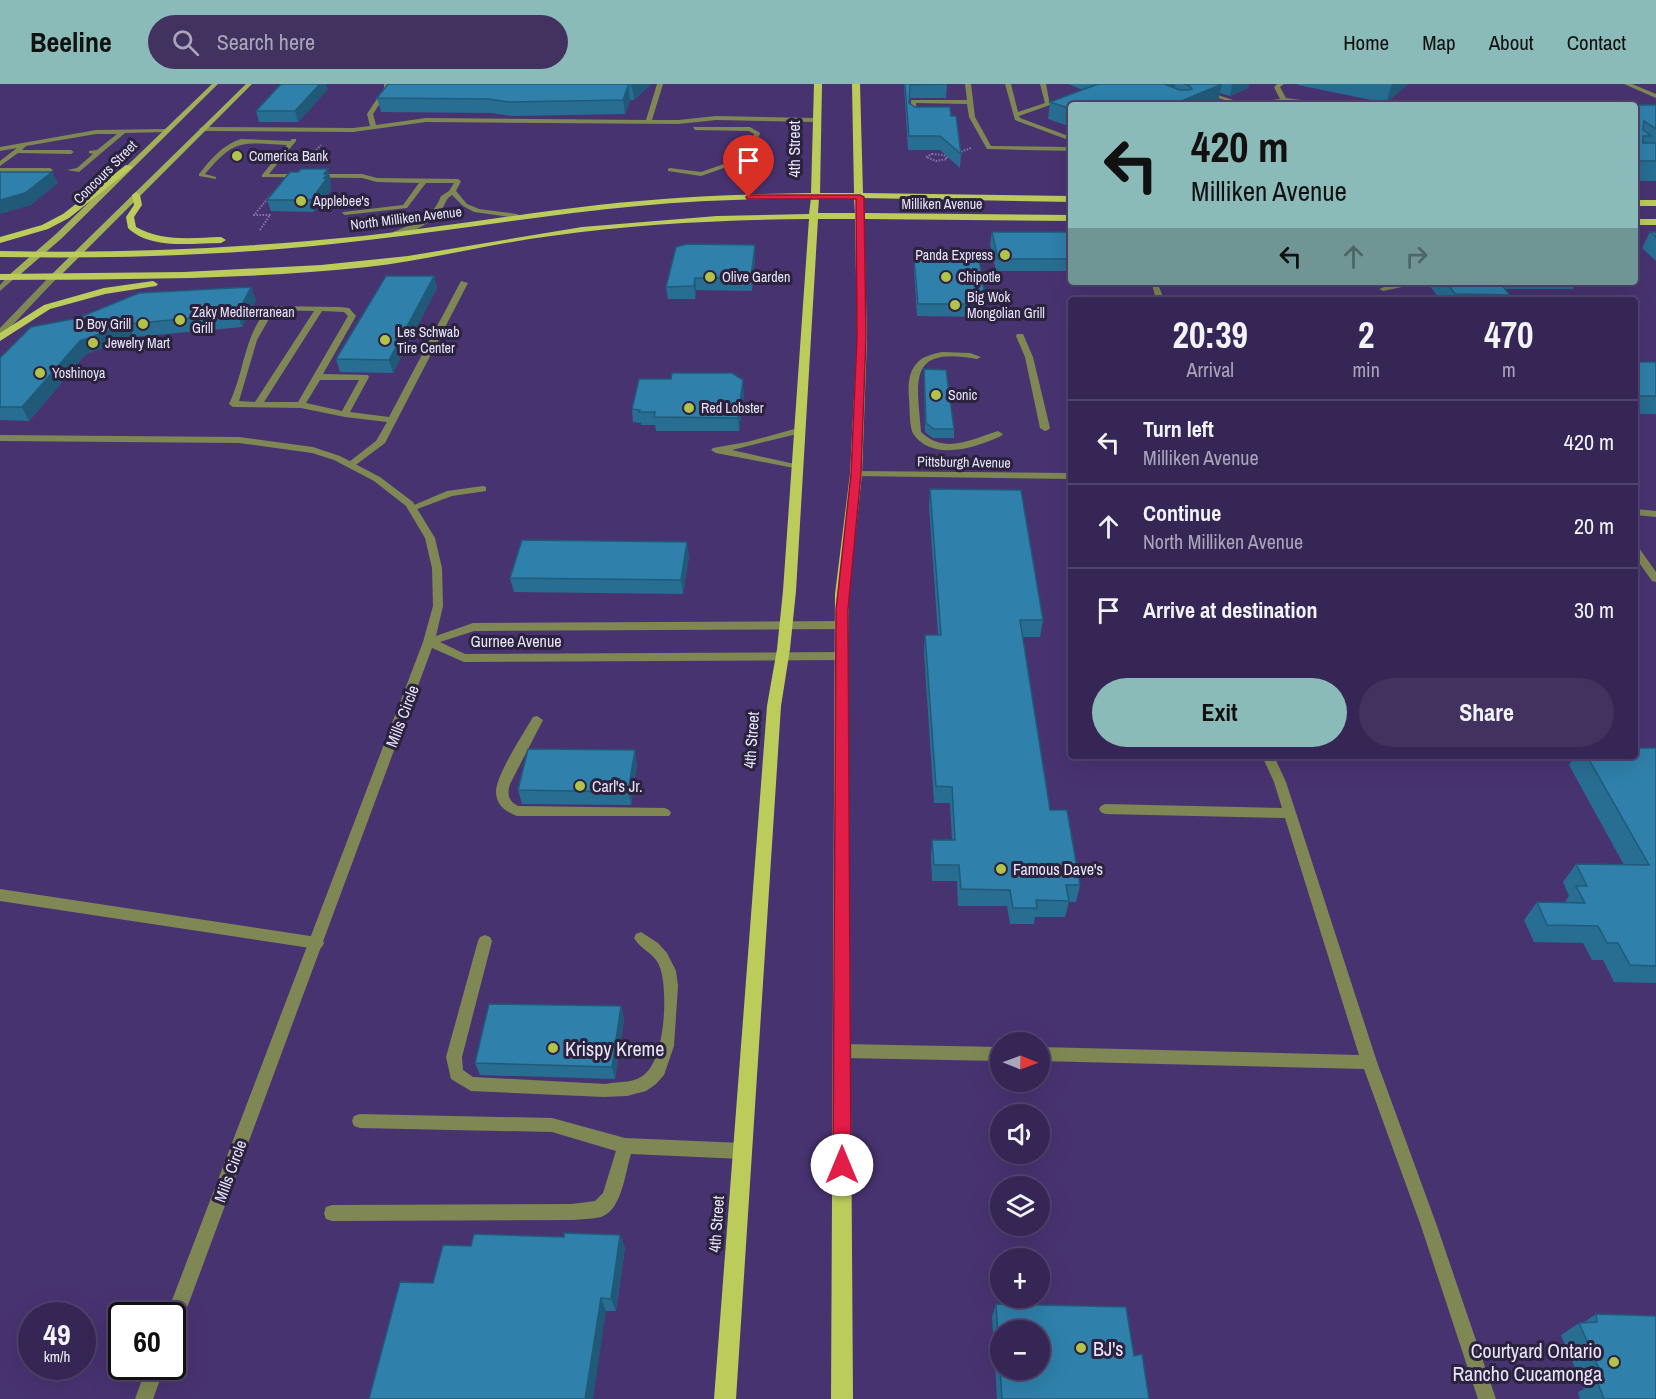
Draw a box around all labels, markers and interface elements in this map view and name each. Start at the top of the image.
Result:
search box [148,15,568,69]
text: Beeline [30,23,112,61]
icon: search [169,26,202,59]
text: Search here [217,27,315,57]
text: Home [1343,28,1389,57]
text: Map [1422,28,1456,57]
text: About [1489,28,1534,57]
text: Contact [1567,28,1626,57]
text: 420 m [1191,119,1289,175]
street label: 4th Street [783,120,805,177]
icon: left [1092,126,1170,204]
pin [723,135,774,197]
street label: Concours Street [69,136,141,208]
icon: arrive [732,144,765,177]
place label: Comerica Bank [249,147,328,165]
marker: Comerica Bank [230,149,244,163]
text: Milliken Avenue [1191,173,1347,209]
place label: Applebee's [312,192,370,210]
marker: Applebee's [294,194,308,208]
street label: Milliken Avenue [902,195,982,213]
street label: North Milliken Avenue [349,202,463,234]
icon: left [1274,240,1307,273]
icon: ahead [1337,240,1370,273]
icon: right [1400,240,1433,273]
place label: Panda Express [915,246,993,264]
marker: Panda Express [998,248,1012,262]
place label: Olive Garden [722,268,790,286]
place label: Chipotle [958,268,1001,286]
marker: Olive Garden [703,270,717,284]
marker: Chipotle [939,270,953,284]
place label: Big Wok Mongolian Grill [967,288,1045,322]
marker: Big Wok Mongolian Grill [948,298,962,312]
place label: Zaky Mediterranean Grill [192,303,295,337]
text: 20:39 [1172,311,1248,359]
text: 2 [1358,311,1374,359]
text: 470 [1484,311,1534,359]
marker: Zaky Mediterranean Grill [173,313,187,327]
place label: D Boy Grill [76,315,131,333]
marker: D Boy Grill [136,317,150,331]
place label: Les Schwab Tire Center [397,323,460,357]
marker: Les Schwab Tire Center [378,333,392,347]
place label: Jewelry Mart [105,334,170,352]
marker: Jewelry Mart [86,336,100,350]
text: Arrival [1187,356,1234,383]
text: min [1352,356,1380,383]
text: m [1502,356,1516,383]
place label: Yoshinoya [52,364,106,382]
marker: Yoshinoya [33,366,47,380]
place label: Sonic [948,386,978,404]
marker: Sonic [929,388,943,402]
place label: Red Lobster [701,399,764,417]
marker: Red Lobster [682,401,696,415]
text: Turn left [1143,414,1214,444]
icon: left [1092,426,1125,459]
text: 420 m [1564,427,1614,457]
text: Milliken Avenue [1143,444,1259,471]
street label: Pittsburgh Avenue [917,452,1011,472]
text: Continue [1143,498,1221,528]
icon: ahead [1092,510,1125,543]
text: 20 m [1574,511,1614,541]
text: North Milliken Avenue [1143,528,1303,555]
icon: arrive [1092,594,1125,627]
text: Arrive at destination [1143,595,1317,625]
text: 30 m [1574,595,1614,625]
street label: Gurnee Avenue [471,630,561,652]
button: Exit [1092,678,1347,747]
button: Share [1359,678,1614,747]
street label: Mills Circle [380,682,424,750]
street label: 4th Street [738,711,764,769]
place label: Carl's Jr. [592,775,643,797]
marker: Carl's Jr. [573,779,587,793]
place label: Famous Dave's [1013,858,1103,880]
marker: Famous Dave's [994,862,1008,876]
north arrow [990,1032,1050,1092]
map controls [990,1032,1050,1380]
place label: Krispy Kreme [565,1035,664,1062]
marker: Krispy Kreme [546,1041,560,1055]
button: sound [990,1104,1050,1164]
position arrow [810,1133,874,1197]
street label: Mills Circle [209,1137,251,1205]
button: layers [990,1176,1050,1236]
street label: 4th Street [703,1195,729,1253]
button: + [990,1248,1050,1308]
speed limit sign: 60 [108,1302,186,1380]
text: 49 [43,1314,71,1354]
button: − [990,1320,1050,1380]
place label: BJ's [1093,1335,1123,1362]
place label: Courtyard Ontario Rancho Cucamonga [1453,1337,1602,1387]
marker: BJ's [1074,1341,1088,1355]
text: km/h [44,1346,70,1367]
marker: Courtyard Ontario Rancho Cucamonga [1607,1355,1621,1369]

